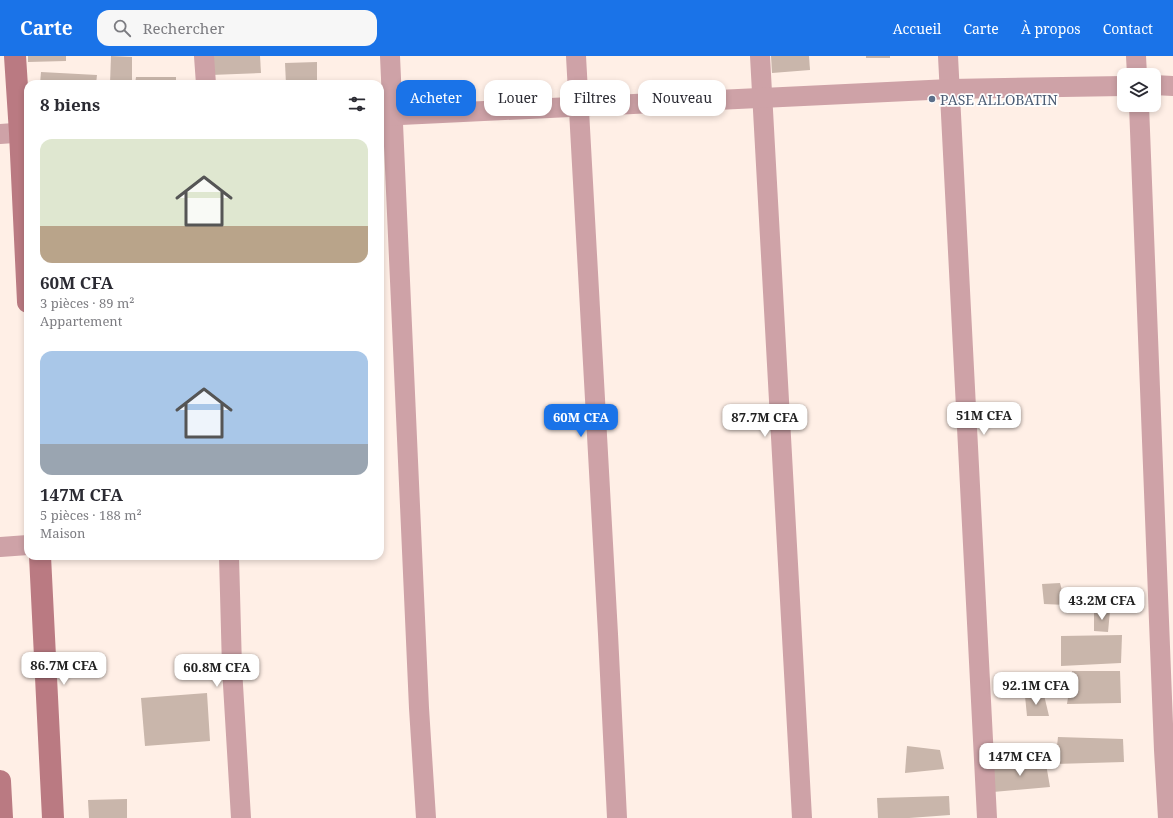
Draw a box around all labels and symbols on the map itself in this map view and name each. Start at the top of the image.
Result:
place label: PASE ALLOBATIN [940,90,1058,109]
marker: PASE ALLOBATIN [927,94,937,104]
pin: 51M CFA [947,402,1021,436]
pin: 60M CFA [544,404,618,438]
pin: 87.7M CFA [719,404,811,438]
pin: 43.2M CFA [1056,587,1148,621]
pin: 86.7M CFA [18,652,110,686]
pin: 60.8M CFA [171,654,263,688]
pin: 92.1M CFA [990,672,1082,706]
pin: 147M CFA [979,743,1061,777]

